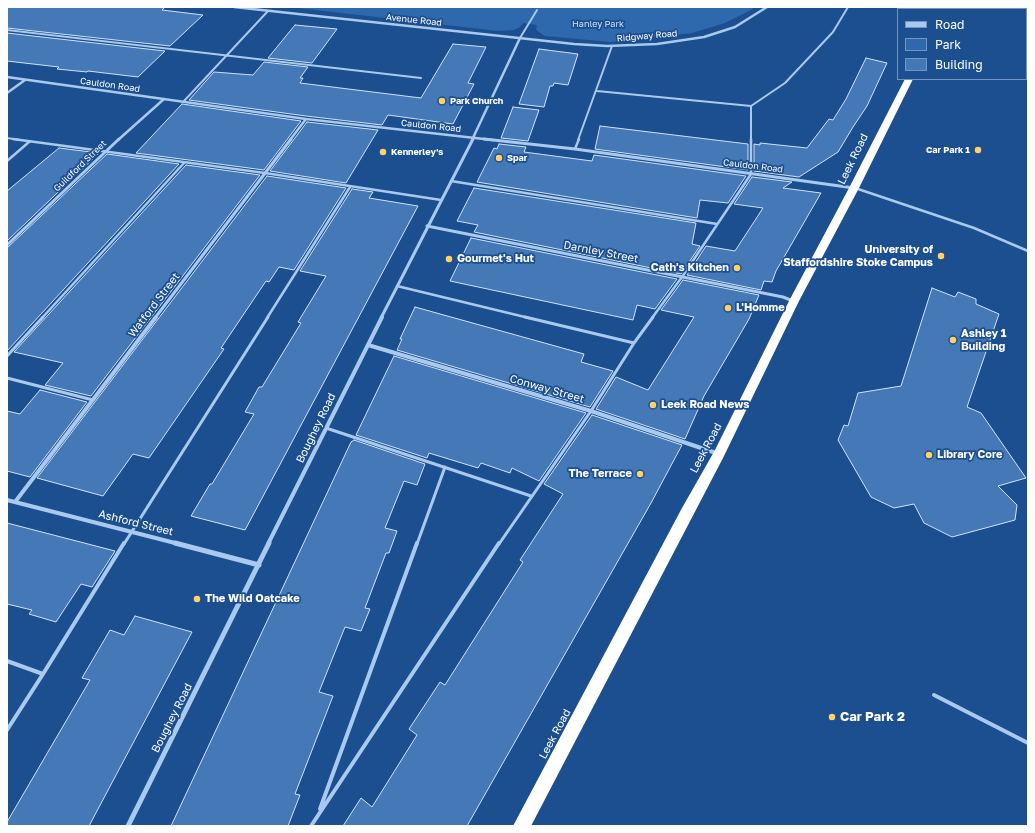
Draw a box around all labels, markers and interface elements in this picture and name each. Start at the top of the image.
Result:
legend [897,8,1027,80]
street label: Avenue Road [386,12,442,28]
text: Road [935,17,964,32]
park label: Hanley Park [572,19,624,29]
street label: Ridgway Road [616,28,678,44]
text: Park [935,37,961,52]
text: Building [935,57,983,72]
street label: Cauldon Road [79,75,141,95]
marker: Park Church [437,96,447,106]
place label: Park Church [450,96,503,106]
street label: Cauldon Road [400,117,462,135]
street label: Leek Road [835,131,871,187]
street label: Guildford Street [51,138,109,194]
place label: Car Park 1 [926,145,970,155]
marker: Car Park 1 [973,145,983,155]
marker: Kennerley's [378,147,388,157]
place label: Kennerley's [391,147,443,157]
marker: Spar [494,153,504,163]
place label: Spar [507,153,527,163]
street label: Cauldon Road [722,157,784,175]
street label: Darnley Street [562,238,640,266]
place label: University of Staffordshire Stoke Campus [783,243,933,269]
marker: University of Staffordshire Stoke Campus [936,251,946,261]
place label: Gourmet's Hut [457,252,534,266]
marker: Gourmet's Hut [444,254,454,264]
place label: Cath's Kitchen [651,261,729,275]
marker: Cath's Kitchen [732,263,742,273]
street label: Watford Street [125,270,183,340]
place label: L'Homme [736,301,785,315]
marker: L'Homme [723,303,733,313]
place label: Ashley 1 Building [961,327,1006,353]
marker: Ashley 1 Building [948,335,958,345]
street label: Conway Street [508,372,586,406]
street label: Boughey Road [293,391,339,465]
place label: Leek Road News [661,398,749,412]
marker: Leek Road News [648,400,658,410]
street label: Leek Road [687,421,725,475]
place label: Library Core [937,448,1002,462]
marker: Library Core [924,450,934,460]
place label: The Terrace [569,467,632,481]
marker: The Terrace [635,469,645,479]
street label: Ashford Street [97,507,175,539]
place label: The Wild Oatcake [205,592,300,606]
marker: The Wild Oatcake [192,594,202,604]
street label: Boughey Road [149,681,195,755]
street label: Leek Road [536,707,574,761]
place label: Car Park 2 [840,709,905,725]
marker: Car Park 2 [827,712,837,722]

